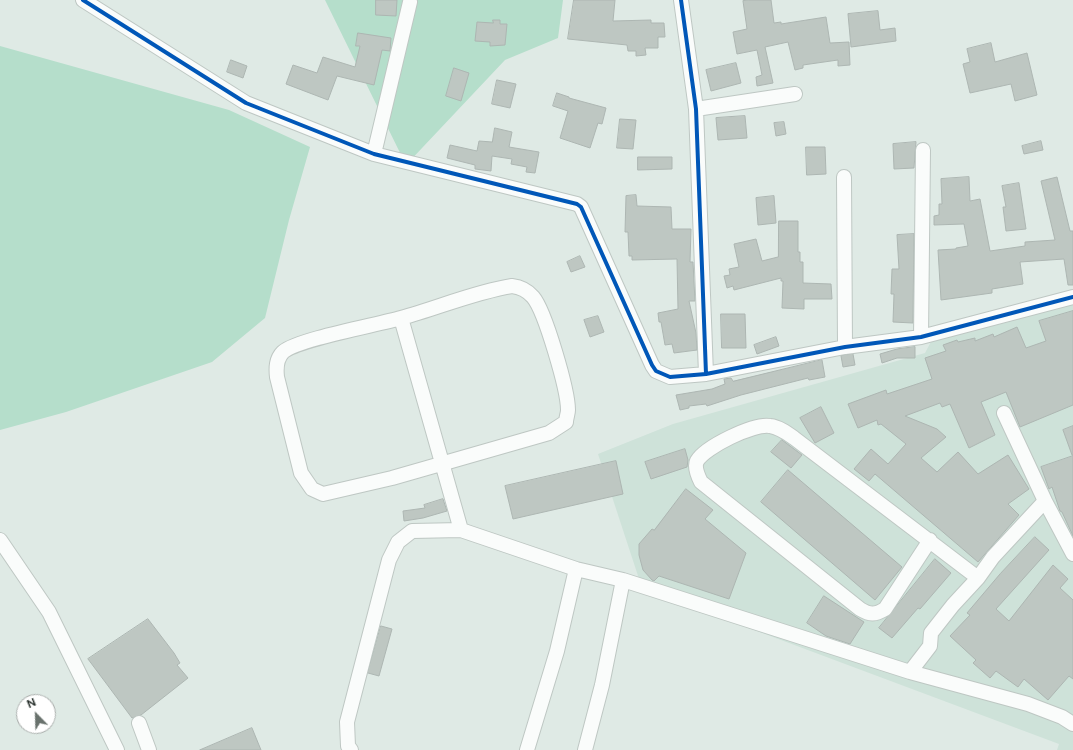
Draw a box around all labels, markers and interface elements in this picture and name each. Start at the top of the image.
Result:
north arrow [16,694,56,734]
text: N [25,696,38,711]

